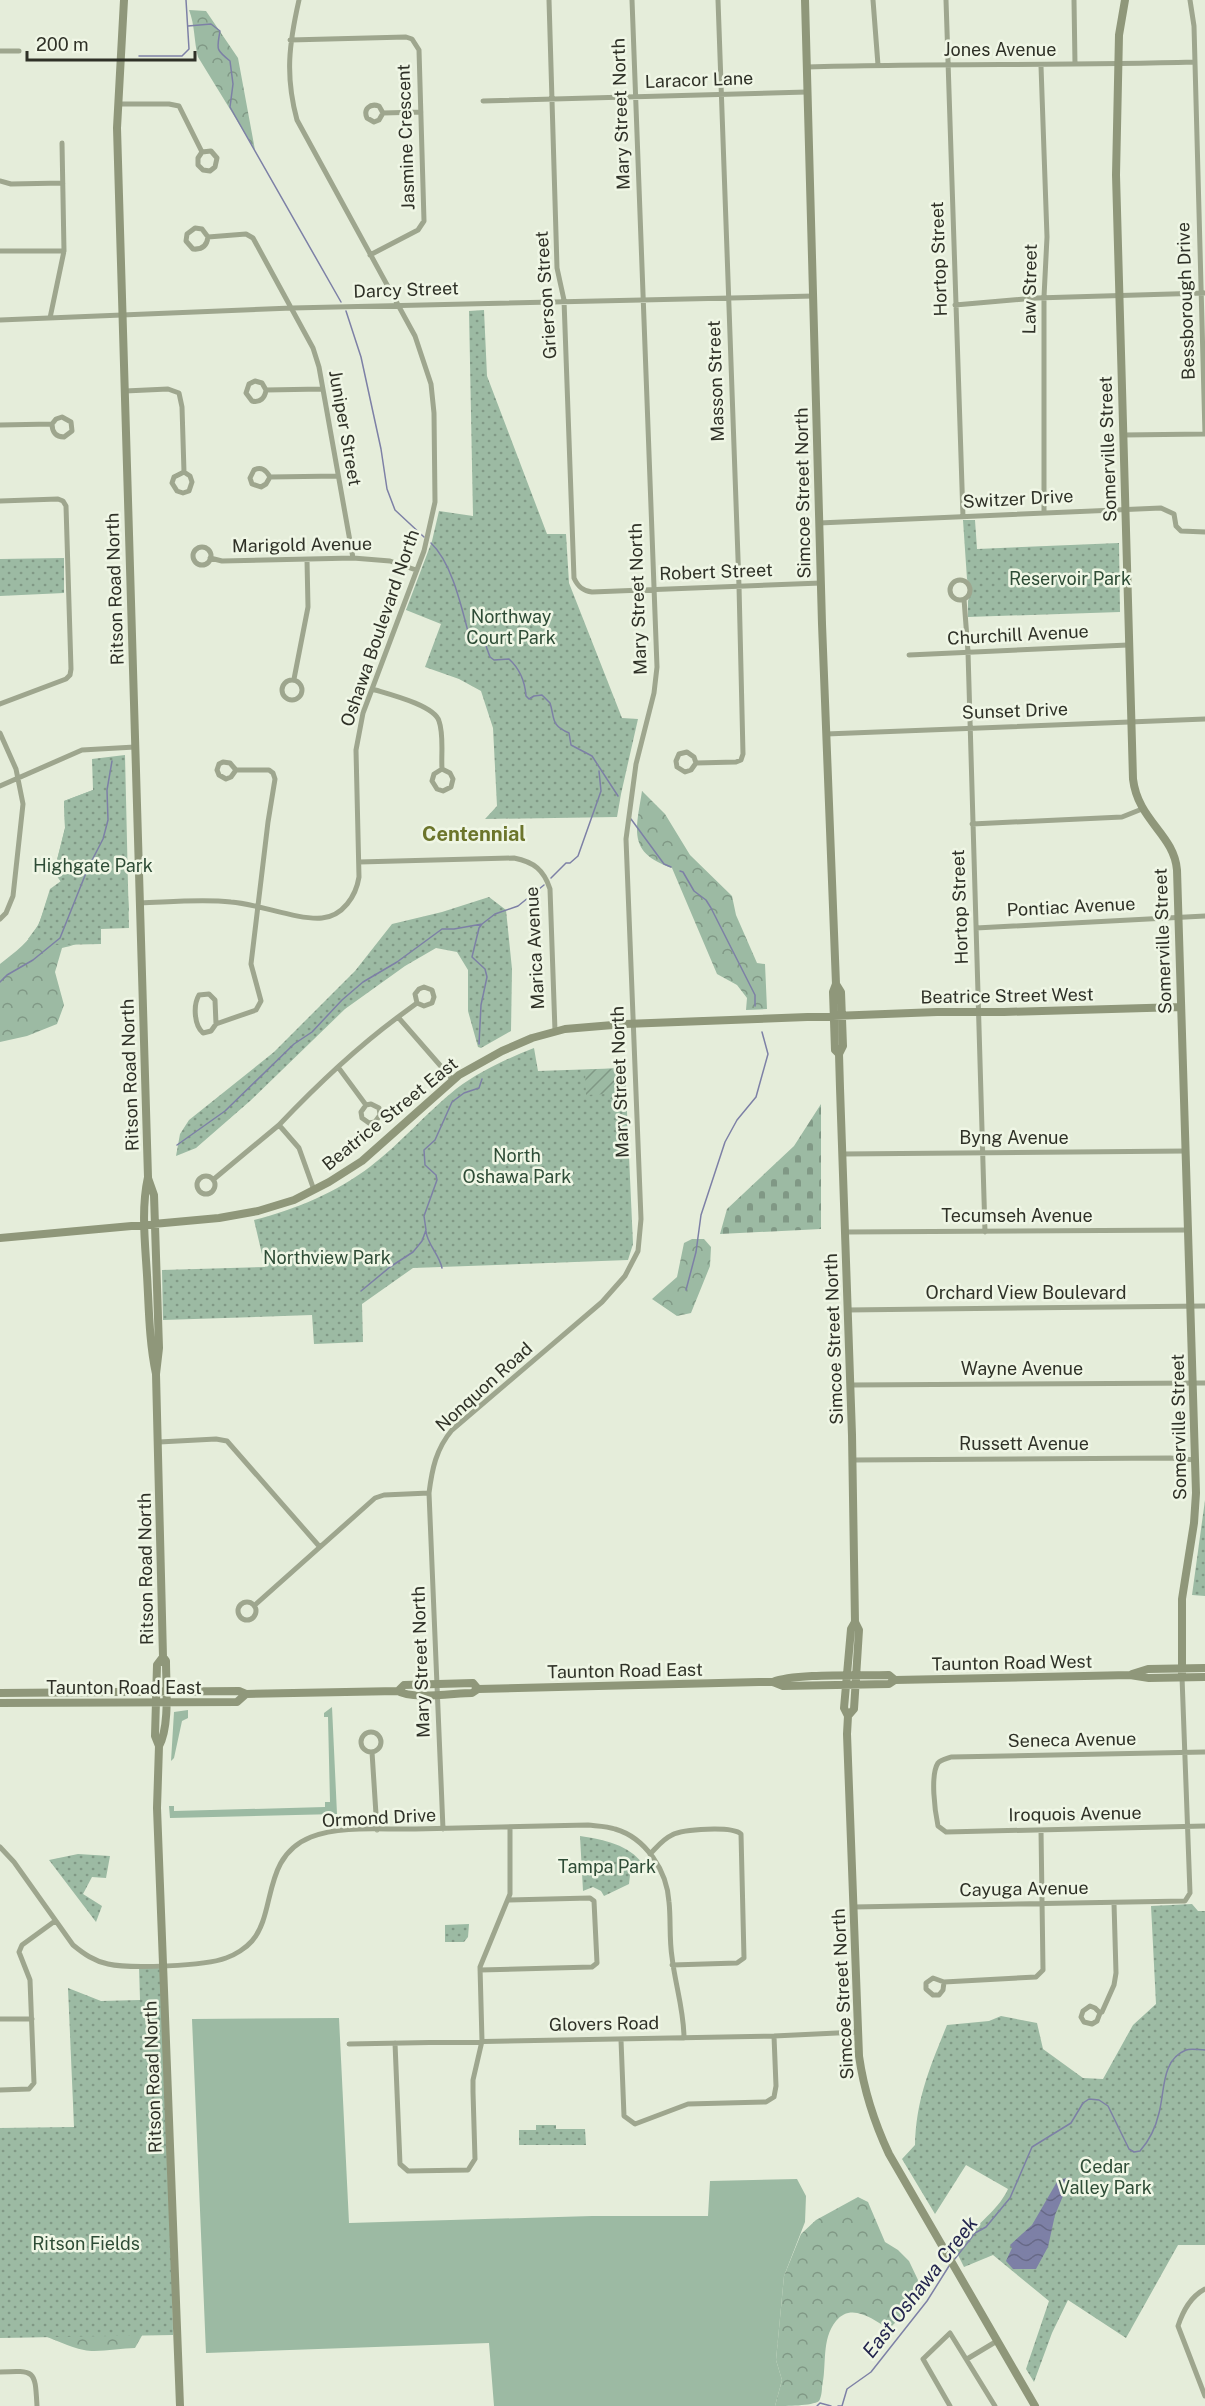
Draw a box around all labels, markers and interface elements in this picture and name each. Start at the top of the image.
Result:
scale bar [27,24,195,62]
text: 200 m [36,34,89,55]
street label: Mary Street North [607,38,634,190]
street label: Jones Avenue [944,39,1056,60]
street label: Jasmine Crescent [392,63,419,211]
street label: Laracor Lane [644,67,754,92]
street label: Hortop Street [926,201,951,317]
street label: Bessborough Drive [1172,222,1199,380]
street label: Grierson Street [531,230,560,360]
street label: Law Street [1018,243,1041,335]
street label: Darcy Street [353,277,459,302]
street label: Masson Street [703,320,728,442]
street label: Juniper Street [325,368,366,488]
street label: Somerville Street [1094,376,1121,522]
street label: Simcoe Street North [791,407,814,579]
street label: Switzer Drive [962,485,1074,512]
street label: Ritson Road North [101,513,128,666]
street label: Mary Street North [624,523,651,675]
street label: Oshawa Boulevard North [336,527,423,729]
street label: Marigold Avenue [232,533,372,556]
street label: Robert Street [659,559,773,584]
park label: Reservoir Park [1009,568,1131,589]
park label: Northway Court Park [466,606,556,648]
street label: Churchill Avenue [947,620,1089,649]
street label: Sunset Drive [962,698,1068,723]
district label: Centennial [422,822,526,846]
street label: Hortop Street [947,849,972,965]
park label: Highgate Park [33,855,153,876]
street label: Somerville Street [1149,868,1176,1014]
street label: Marica Avenue [521,886,548,1010]
street label: Pontiac Avenue [1006,893,1136,920]
street label: Beatrice Street West [920,983,1094,1008]
street label: Ritson Road North [116,999,143,1152]
street label: Mary Street North [606,1006,633,1158]
street label: Beatrice Street East [318,1053,462,1175]
street label: Byng Avenue [959,1127,1069,1148]
park label: North Oshawa Park [463,1145,571,1187]
street label: Tecumseh Avenue [941,1205,1093,1226]
park label: Northview Park [263,1247,391,1268]
street label: Simcoe Street North [820,1253,847,1425]
street label: Orchard View Boulevard [926,1282,1126,1303]
street label: Nonquon Road [431,1338,536,1435]
street label: Somerville Street [1167,1354,1190,1500]
street label: Wayne Avenue [961,1358,1083,1379]
street label: Russett Avenue [959,1433,1089,1454]
street label: Ritson Road North [134,1493,157,1645]
street label: Mary Street North [407,1586,434,1738]
street label: Taunton Road West [931,1651,1093,1674]
street label: Taunton Road East [547,1659,703,1682]
street label: Taunton Road East [46,1677,202,1698]
street label: Seneca Avenue [1007,1728,1136,1751]
street label: Iroquois Avenue [1008,1802,1142,1825]
street label: Ormond Drive [321,1804,437,1831]
park label: Tampa Park [558,1856,656,1877]
street label: Cayuga Avenue [959,1877,1089,1900]
street label: Simcoe Street North [828,1908,857,2080]
street label: Ritson Road North [139,2001,166,2154]
street label: Glovers Road [549,2012,659,2035]
park label: Cedar Valley Park [1058,2156,1152,2198]
water label: East Oshawa Creek [857,2211,983,2363]
park label: Ritson Fields [32,2233,140,2254]

